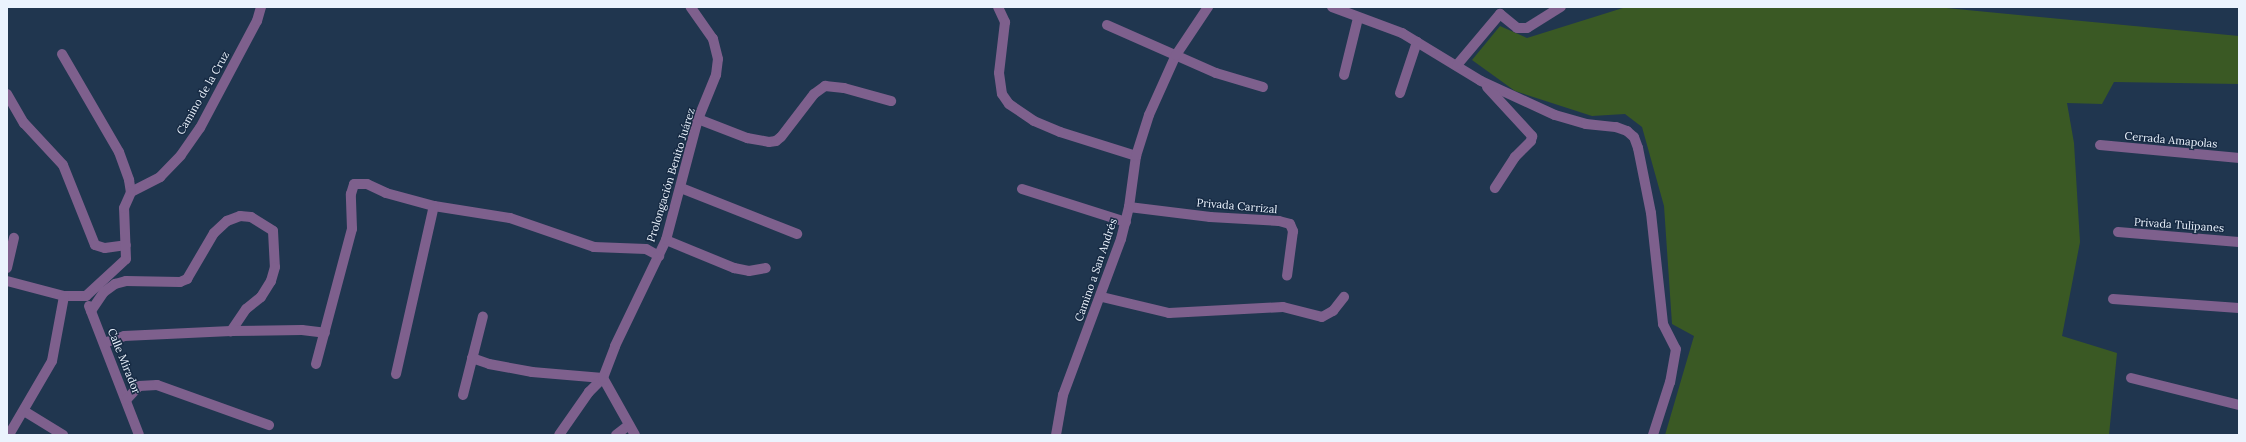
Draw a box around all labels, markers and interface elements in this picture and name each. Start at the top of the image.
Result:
street label: Camino de la Cruz [174,49,232,137]
street label: Prolongación Benito Juárez [644,106,698,244]
street label: Cerrada Amapolas [2124,129,2218,151]
street label: Privada Carrizal [1196,196,1278,216]
street label: Privada Tulipanes [2134,215,2224,235]
street label: Camino a San Andrés [1072,217,1120,323]
street label: Calle Mirador [105,326,143,396]

